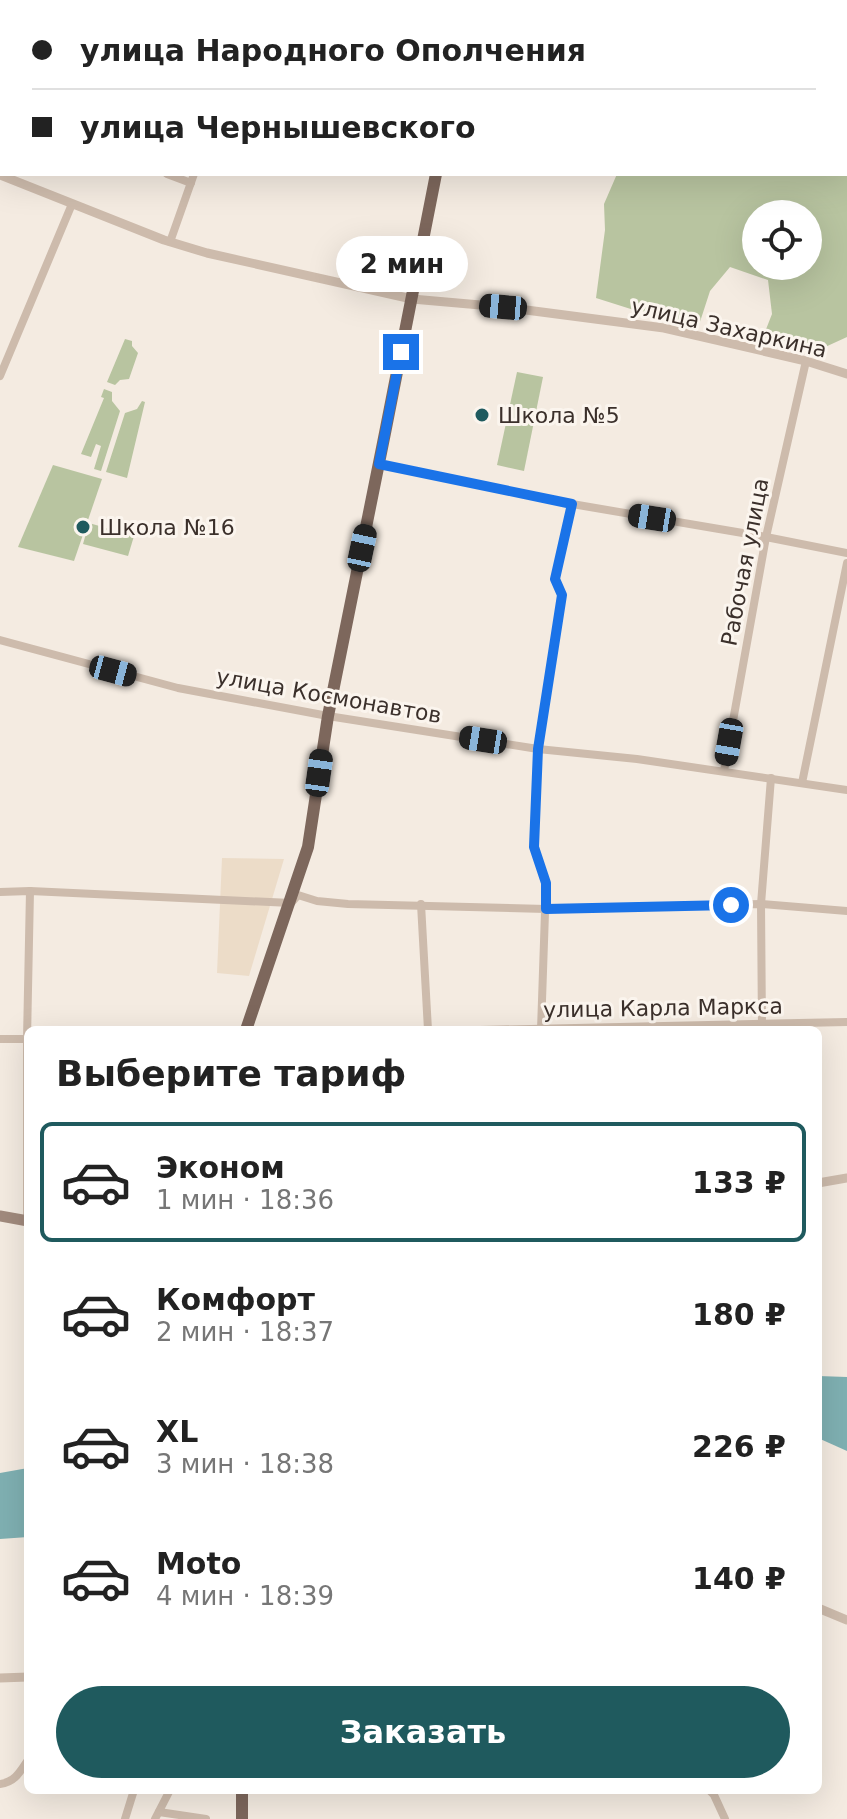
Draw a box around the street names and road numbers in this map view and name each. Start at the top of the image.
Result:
street label: улица Захаркина [629,293,829,363]
street label: Рабочая улица [716,476,774,648]
street label: улица Космонавтов [214,664,444,728]
street label: улица Карла Маркса [543,993,783,1023]

